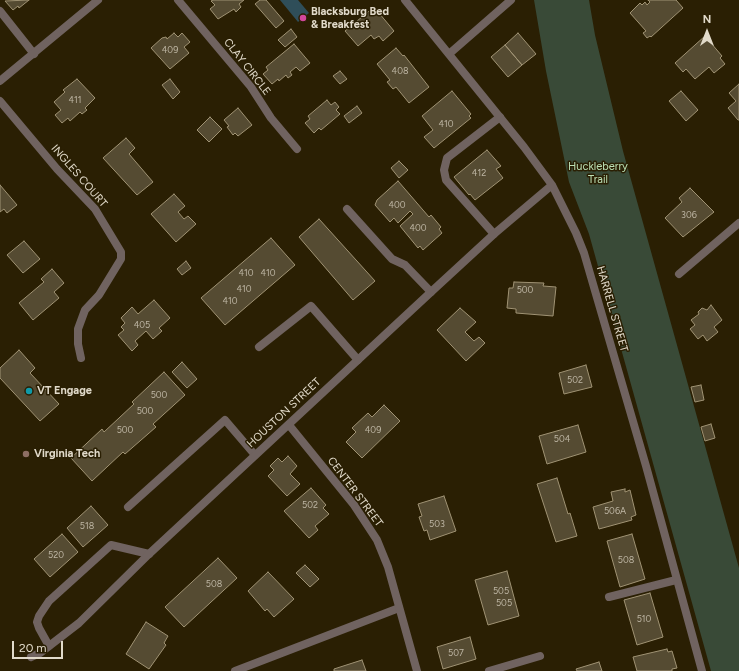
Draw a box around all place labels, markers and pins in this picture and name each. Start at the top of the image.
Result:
place label: Blacksburg Bed & Breakfest [311,5,389,31]
marker: Blacksburg Bed & Breakfest [298,13,308,23]
place label: VT Engage [37,384,92,398]
marker: VT Engage [24,386,34,396]
place label: Virginia Tech [34,447,100,461]
marker: Virginia Tech [21,449,31,459]

